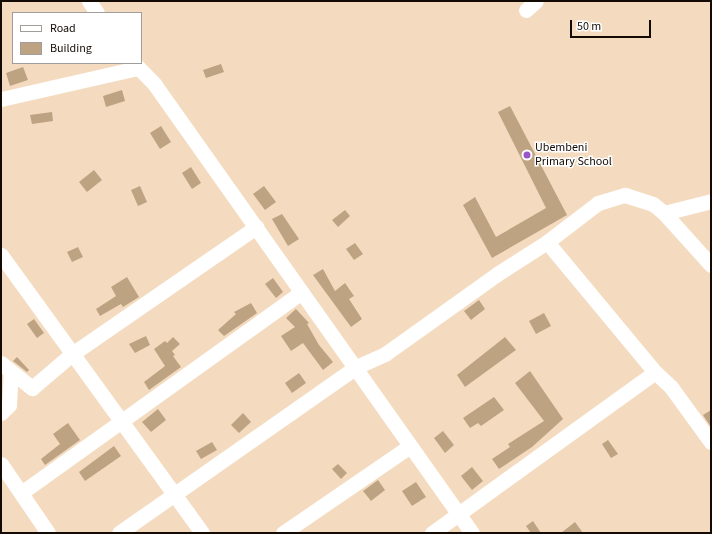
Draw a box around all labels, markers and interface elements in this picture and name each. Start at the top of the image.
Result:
legend [12,12,142,64]
scale bar [572,12,653,38]
text: 50 m [577,18,601,35]
text: Road [50,20,76,37]
text: Building [50,40,92,57]
place label: Ubembeni Primary School [535,141,612,169]
marker: Ubembeni Primary School [522,150,532,160]

